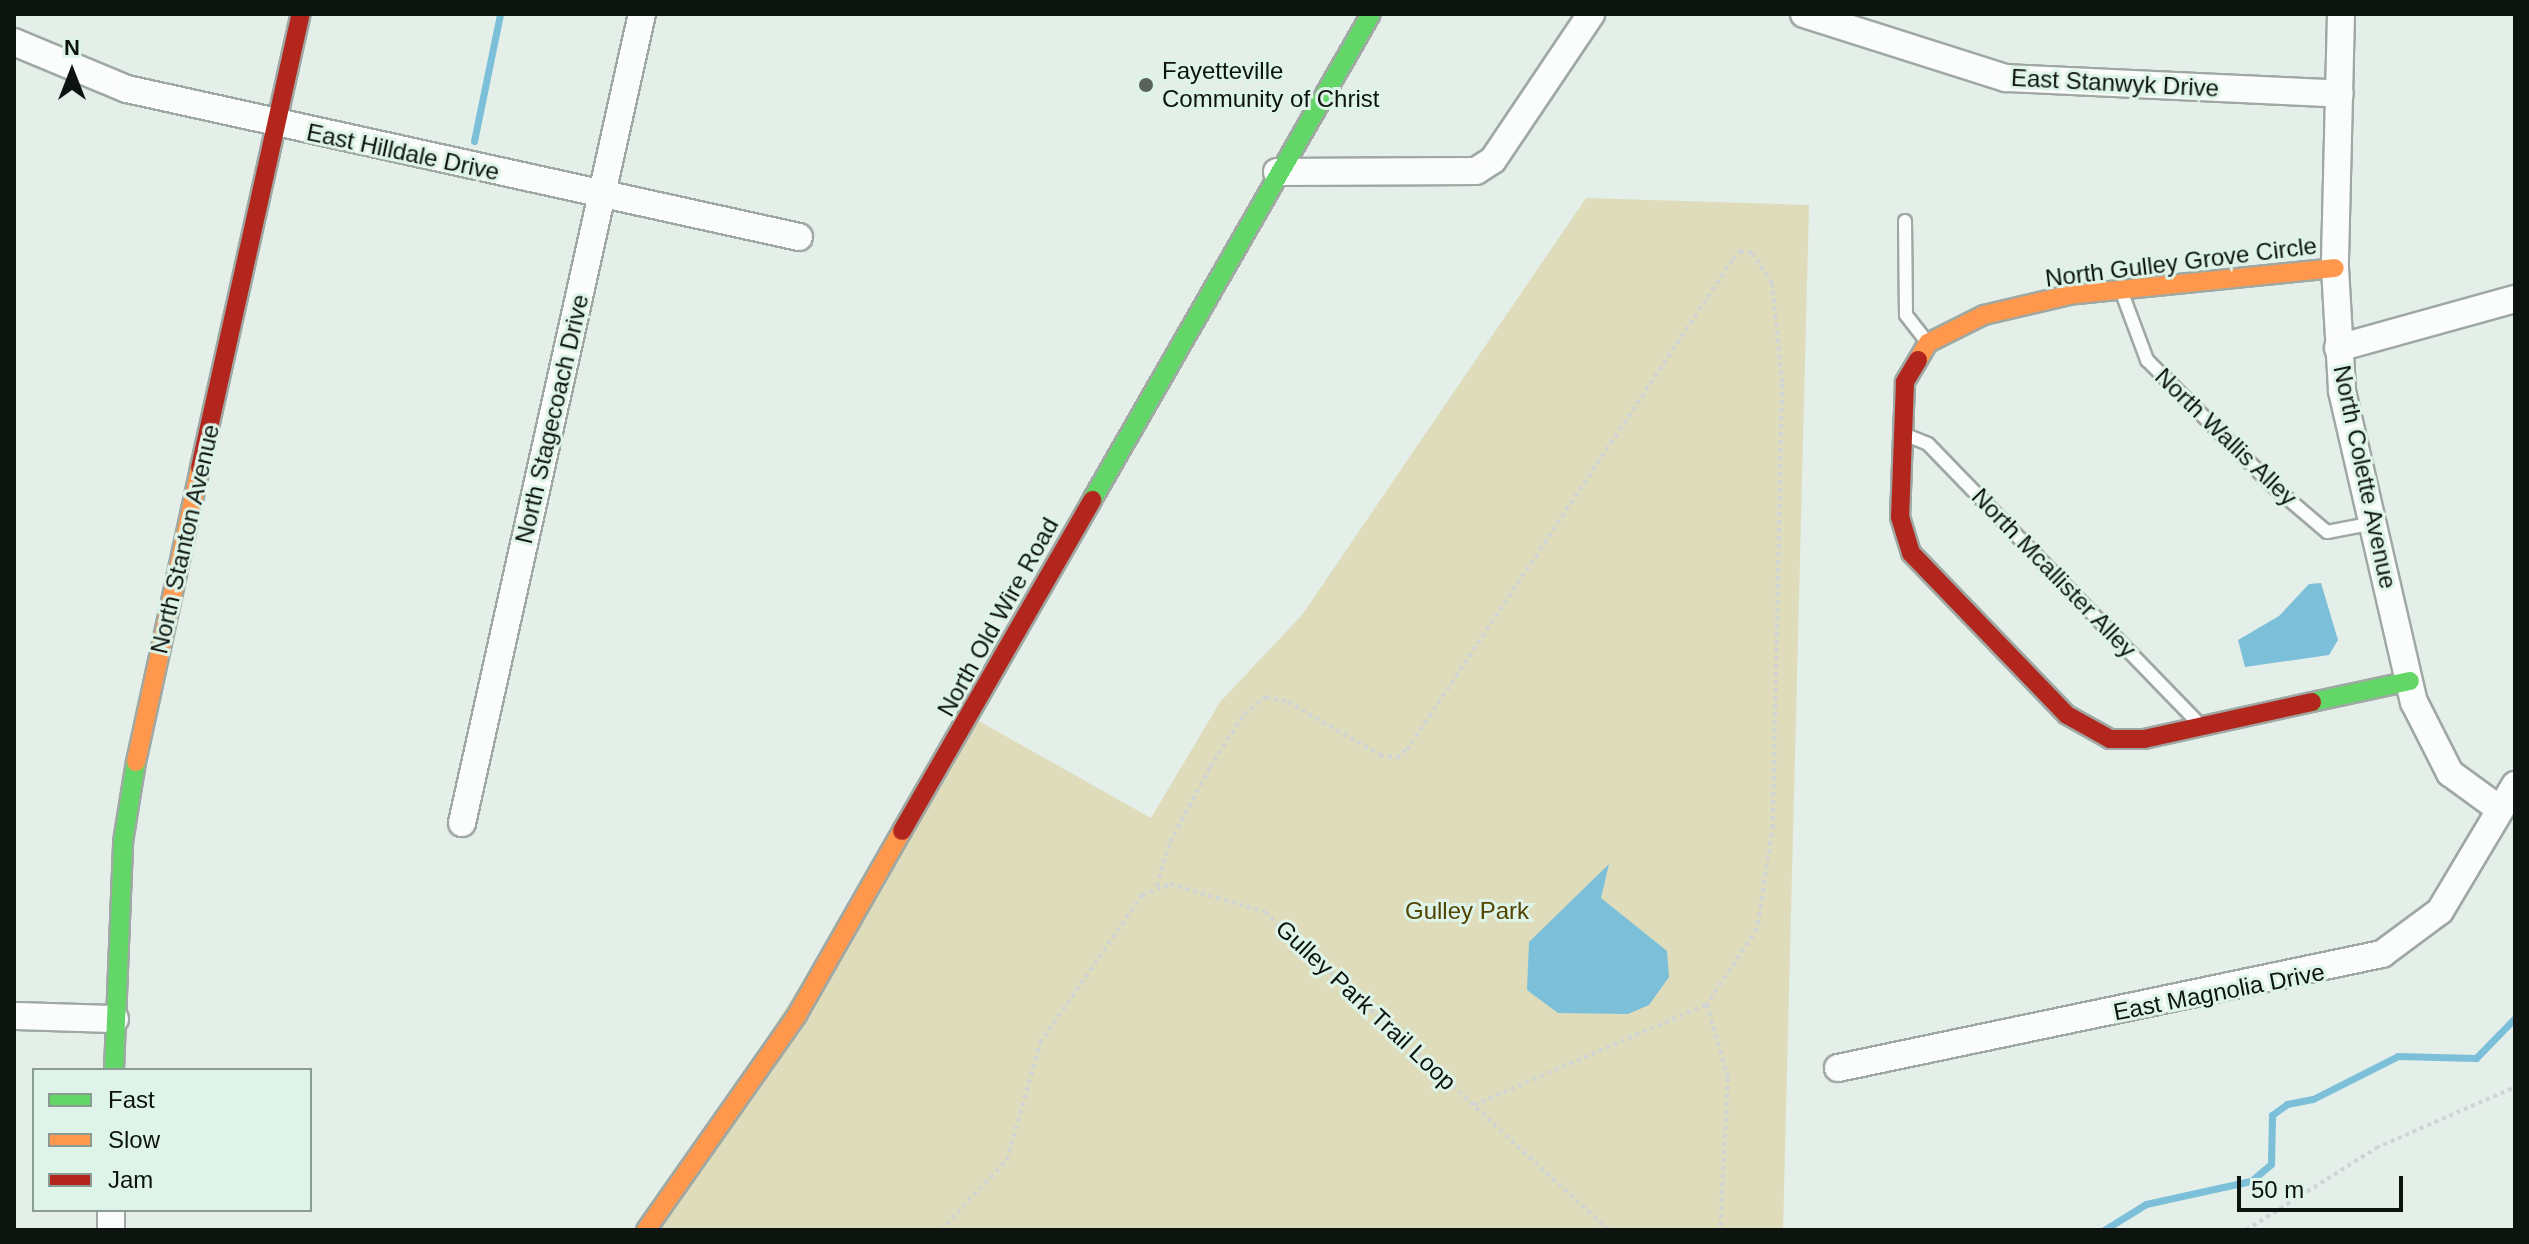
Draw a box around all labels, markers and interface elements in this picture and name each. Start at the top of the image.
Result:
north arrow [32,32,112,112]
text: N [64,35,80,60]
place label: Fayetteville Community of Christ [1162,57,1379,113]
street label: East Stanwyk Drive [2010,63,2220,103]
marker: Fayetteville Community of Christ [1137,76,1155,94]
street label: East Hilldale Drive [304,118,502,186]
street label: North Gulley Grove Circle [2044,231,2318,293]
street label: North Stagecoach Drive [509,292,595,546]
street label: North Wallis Alley [2149,362,2303,512]
street label: North Colette Avenue [2327,362,2403,592]
street label: North Stanton Avenue [144,421,226,657]
street label: North Mcallister Alley [1965,482,2143,664]
street label: North Old Wire Road [931,513,1065,721]
park label: Gulley Park [1405,897,1529,925]
street label: Gulley Park Trail Loop [1270,914,1462,1096]
street label: East Magnolia Drive [2111,957,2327,1027]
legend [32,1068,312,1212]
text: Fast [108,1086,155,1113]
text: Slow [108,1126,160,1153]
scale bar [2241,1160,2407,1210]
text: Jam [108,1166,153,1193]
text: 50 m [2251,1176,2304,1203]

